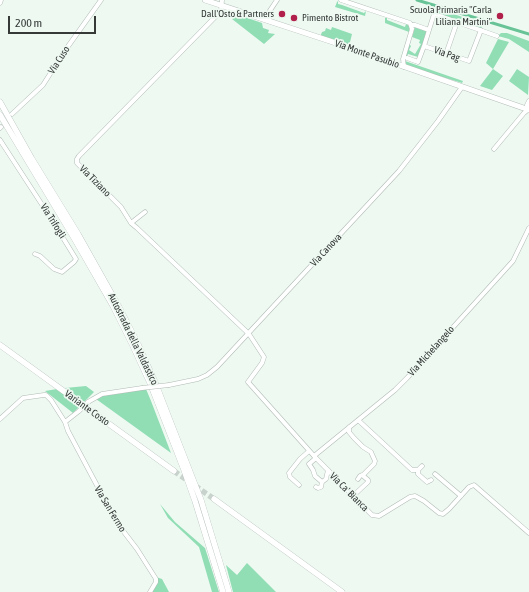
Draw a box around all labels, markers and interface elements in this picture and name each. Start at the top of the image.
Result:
place label: Scuola Primaria "Carla Liliana Martini" [410,4,492,28]
scale bar [10,8,98,34]
place label: Dall'Osto & Partners [201,8,274,20]
marker: Dall'Osto & Partners [277,9,287,19]
marker: Scuola Primaria "Carla Liliana Martini" [495,11,505,21]
place label: Pimento Bistrot [302,12,358,24]
marker: Pimento Bistrot [289,13,299,23]
text: 200 m [15,16,42,30]
street label: Via Monte Pasubio [333,37,401,71]
street label: Via Cuso [46,44,72,76]
street label: Via Pag [432,44,462,64]
street label: Via Tiziano [77,163,113,199]
street label: Via Trifogli [38,201,68,241]
street label: Via Canova [308,231,344,269]
street label: Autostrada della Valdastico [106,291,160,387]
street label: Via Michelangelo [405,323,457,379]
street label: Variante Costo [62,388,112,428]
street label: Via Ca' Bianca [327,470,371,514]
street label: Via San Fermo [92,484,128,534]

